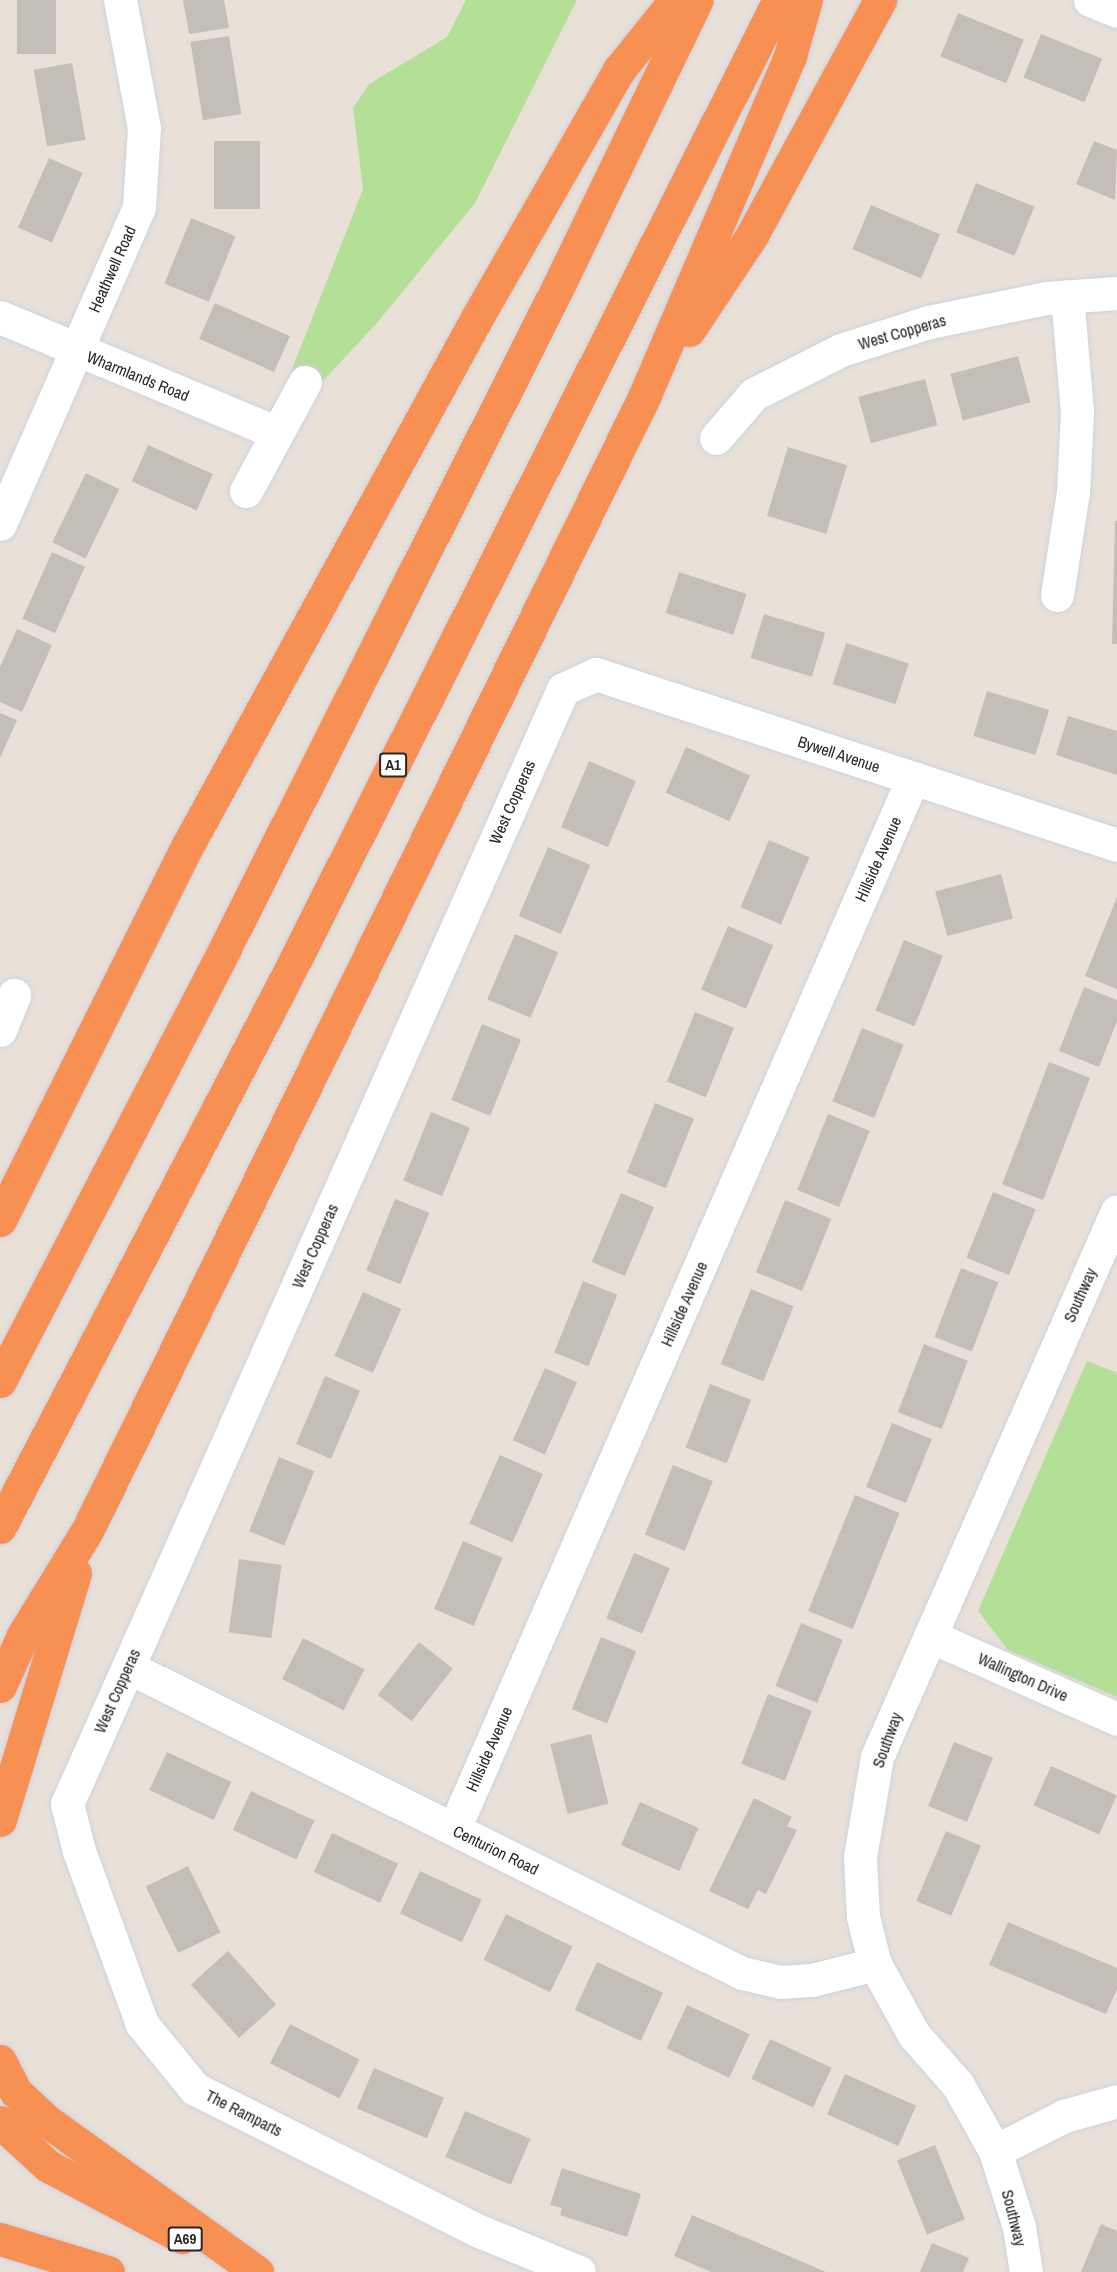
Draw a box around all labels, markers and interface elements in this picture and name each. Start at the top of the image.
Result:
street label: Heathwell Road [84,223,140,315]
street label: West Copperas [856,310,948,354]
street label: Wharmlands Road [84,347,192,405]
street label: Bywell Avenue [795,732,883,776]
road number: A1 [378,753,408,777]
street label: West Copperas [485,757,539,847]
street label: Hillside Avenue [851,813,905,905]
street label: West Copperas [288,1201,342,1291]
street label: Hillside Avenue [657,1258,711,1350]
street label: Southway [1060,1265,1100,1325]
street label: West Copperas [90,1646,144,1736]
street label: Wallington Drive [975,1649,1071,1705]
street label: Hillside Avenue [462,1703,516,1795]
street label: Southway [868,1710,906,1770]
street label: Centurion Road [450,1821,542,1879]
street label: The Ramparts [203,2086,285,2140]
street label: Southway [998,2188,1030,2248]
road number: A69 [167,2227,203,2251]

